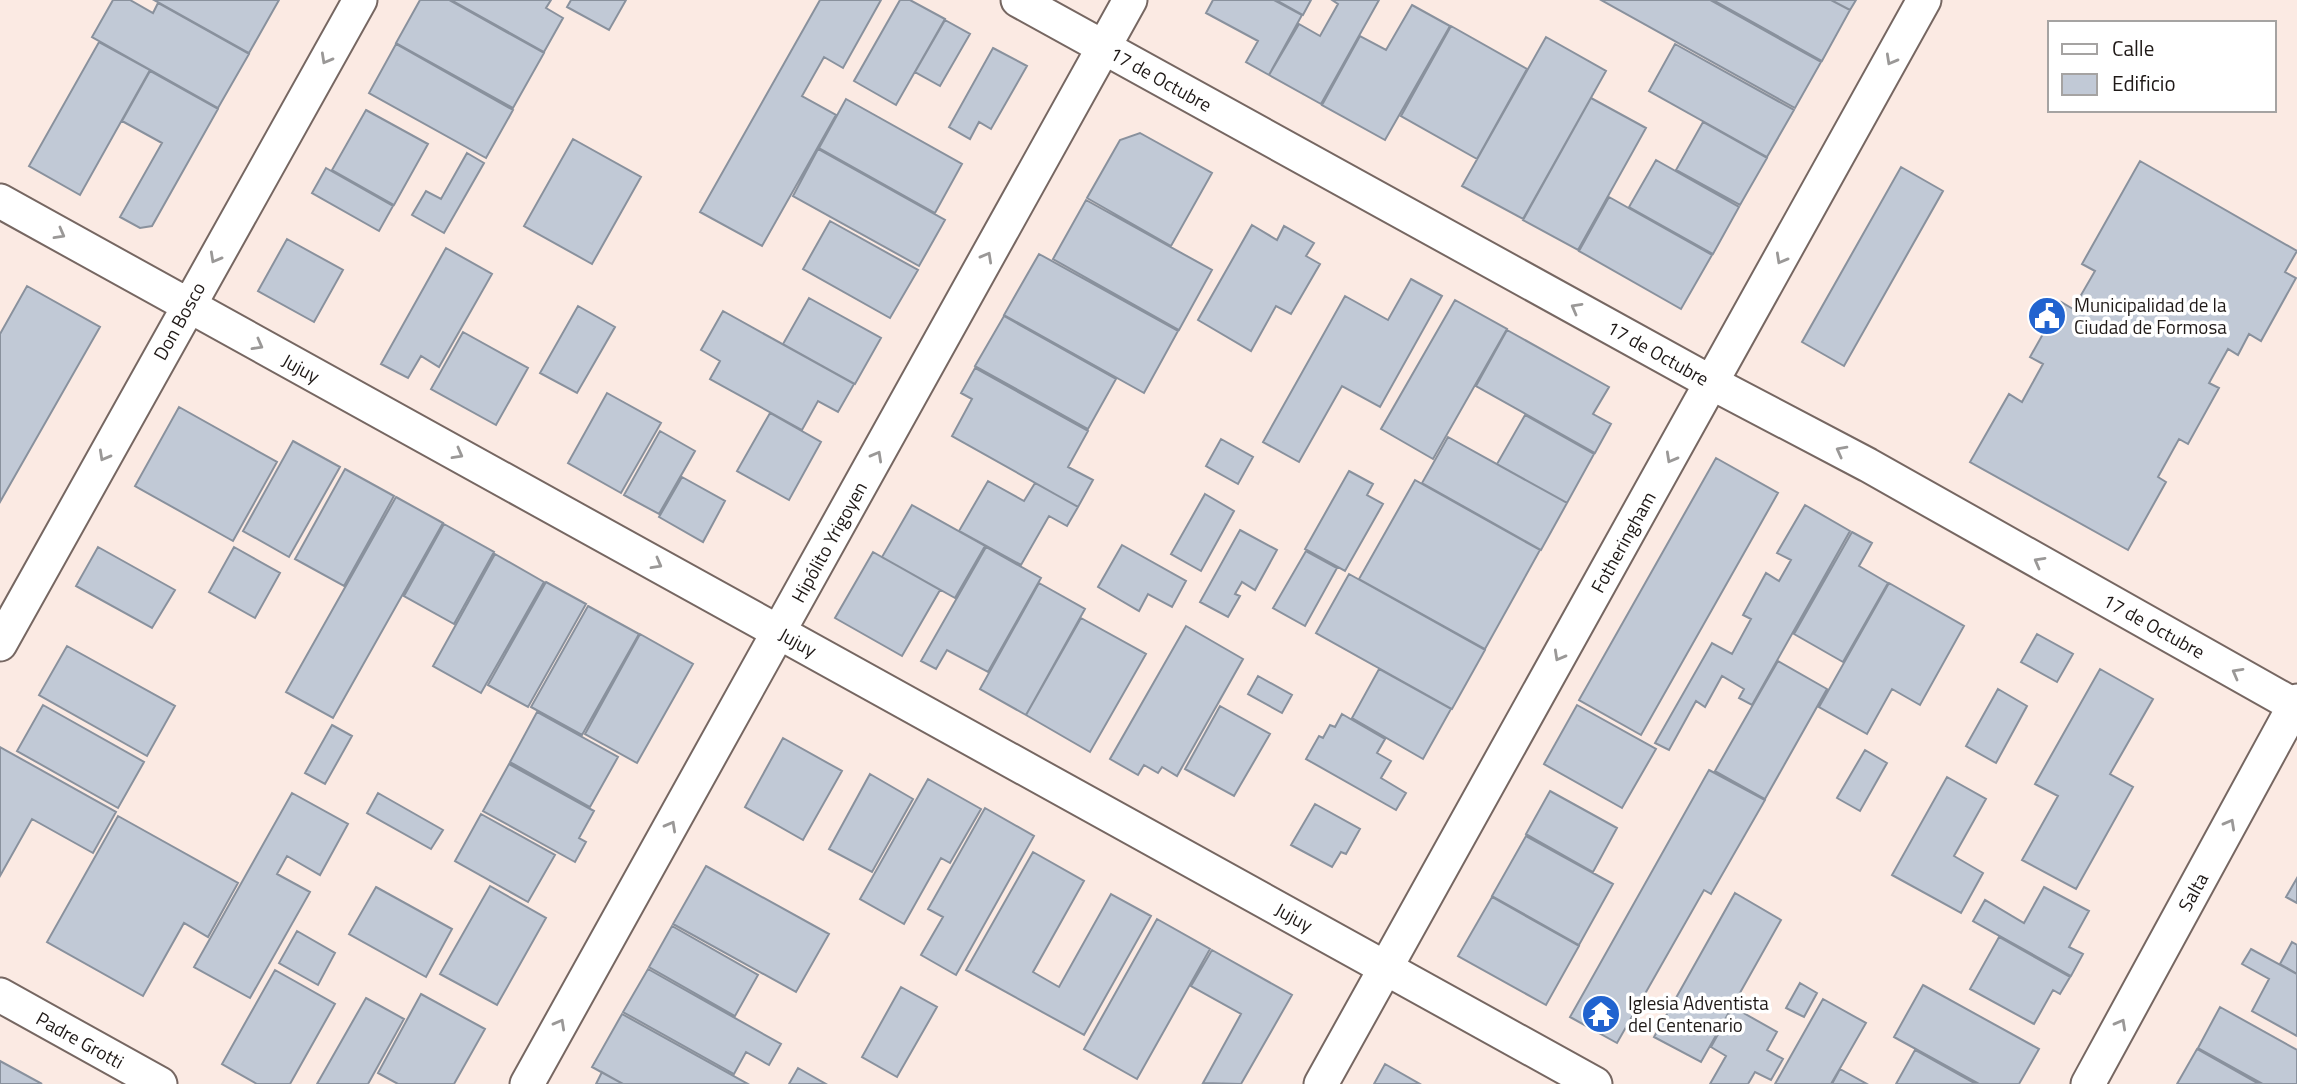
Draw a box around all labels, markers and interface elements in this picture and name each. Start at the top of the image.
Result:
legend [2048,21,2276,112]
text: Calle [2112,32,2154,64]
street label: 17 de Octubre [1105,39,1218,119]
one-way arrow [321,52,334,65]
one-way arrow [1886,52,1899,65]
text: Edificio [2112,67,2176,99]
one-way arrow [52,226,65,239]
one-way arrow [210,250,223,263]
one-way arrow [979,251,992,264]
one-way arrow [1776,252,1789,264]
street label: Don Bosco [145,276,212,365]
place label: Municipalidad de la Ciudad de Formosa [2074,290,2227,341]
public building icon: Municipalidad de la Ciudad de Formosa [2026,295,2068,337]
one-way arrow [1570,303,1583,316]
street label: 17 de Octubre [1602,313,1715,393]
one-way arrow [251,336,264,350]
street label: Jujuy [277,345,325,390]
one-way arrow [450,446,463,459]
one-way arrow [1835,446,1848,459]
one-way arrow [99,449,112,462]
one-way arrow [869,450,882,463]
one-way arrow [1666,451,1679,463]
street label: Hipólito Yrigoyen [783,476,874,608]
street label: Fotheringham [1583,486,1662,598]
one-way arrow [650,556,662,569]
one-way arrow [2034,557,2047,570]
street label: 17 de Octubre [2098,586,2211,666]
street label: Jujuy [774,619,822,664]
one-way arrow [1554,649,1567,662]
one-way arrow [2232,668,2245,681]
one-way arrow [2222,819,2235,831]
one-way arrow [663,820,676,833]
street label: Salta [2170,867,2215,916]
street label: Jujuy [1270,894,1318,939]
place label: Iglesia Adventista del Centenario [1628,988,1769,1039]
temple icon: Iglesia Adventista del Centenario [1580,993,1622,1035]
street label: Padre Grotti [31,1004,129,1076]
one-way arrow [552,1019,565,1032]
one-way arrow [2113,1019,2126,1031]

